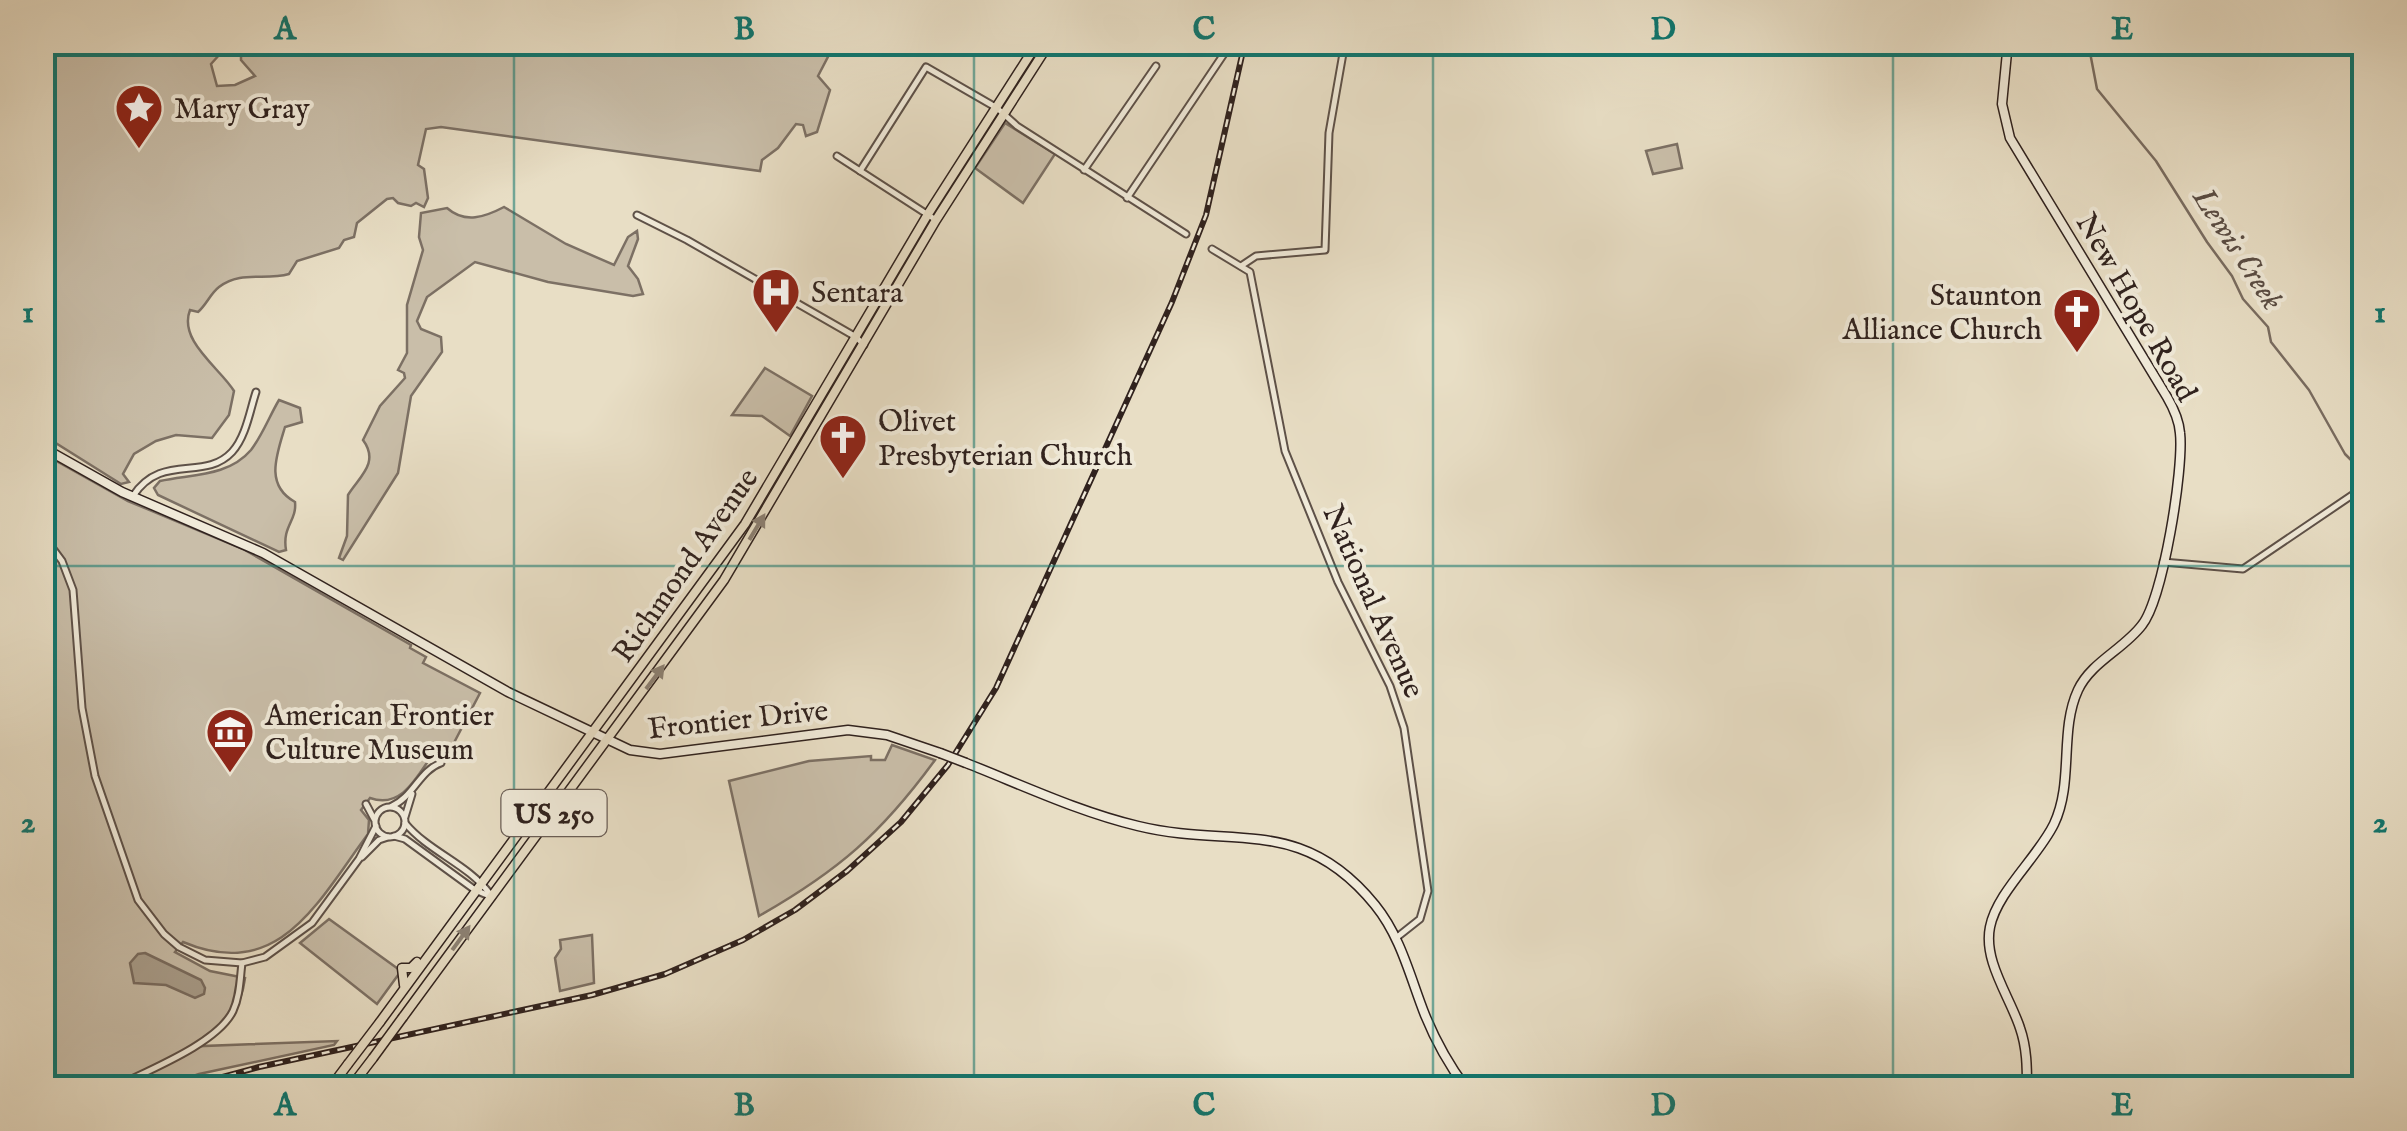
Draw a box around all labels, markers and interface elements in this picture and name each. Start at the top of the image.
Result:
text: A [272,10,297,51]
text: B [733,10,755,51]
text: C [1193,10,1216,51]
text: D [1650,10,1676,51]
text: E [2111,10,2133,51]
place icon: Mary Gray [113,82,165,150]
place label: Mary Gray [174,91,310,129]
water label: Lewis Creek [2181,179,2292,319]
street label: New Hope Road [2066,207,2205,410]
hospital icon: Sentara [750,266,802,334]
place label: Sentara [811,275,903,313]
place label: Staunton Alliance Church [1841,278,2042,350]
church icon: Staunton Alliance Church [2051,286,2103,354]
text: 1 [22,293,34,334]
text: 1 [2374,293,2386,334]
place label: Olivet Presbyterian Church [878,404,1132,476]
church icon: Olivet Presbyterian Church [817,412,869,480]
street label: Richmond Avenue [605,462,768,671]
street label: National Avenue [1313,499,1432,704]
one-way arrow [748,513,765,541]
one-way arrow [644,664,664,690]
street label: Frontier Drive [646,693,830,749]
place label: American Frontier Culture Museum [264,698,494,770]
museum icon: American Frontier Culture Museum [204,706,256,774]
road number: US 250 [502,790,606,836]
text: 2 [20,803,36,844]
text: 2 [2372,803,2388,844]
one-way arrow [451,925,471,952]
text: A [272,1086,297,1127]
text: B [733,1086,755,1127]
text: C [1193,1086,1216,1127]
text: D [1650,1086,1676,1127]
text: E [2111,1086,2133,1127]

